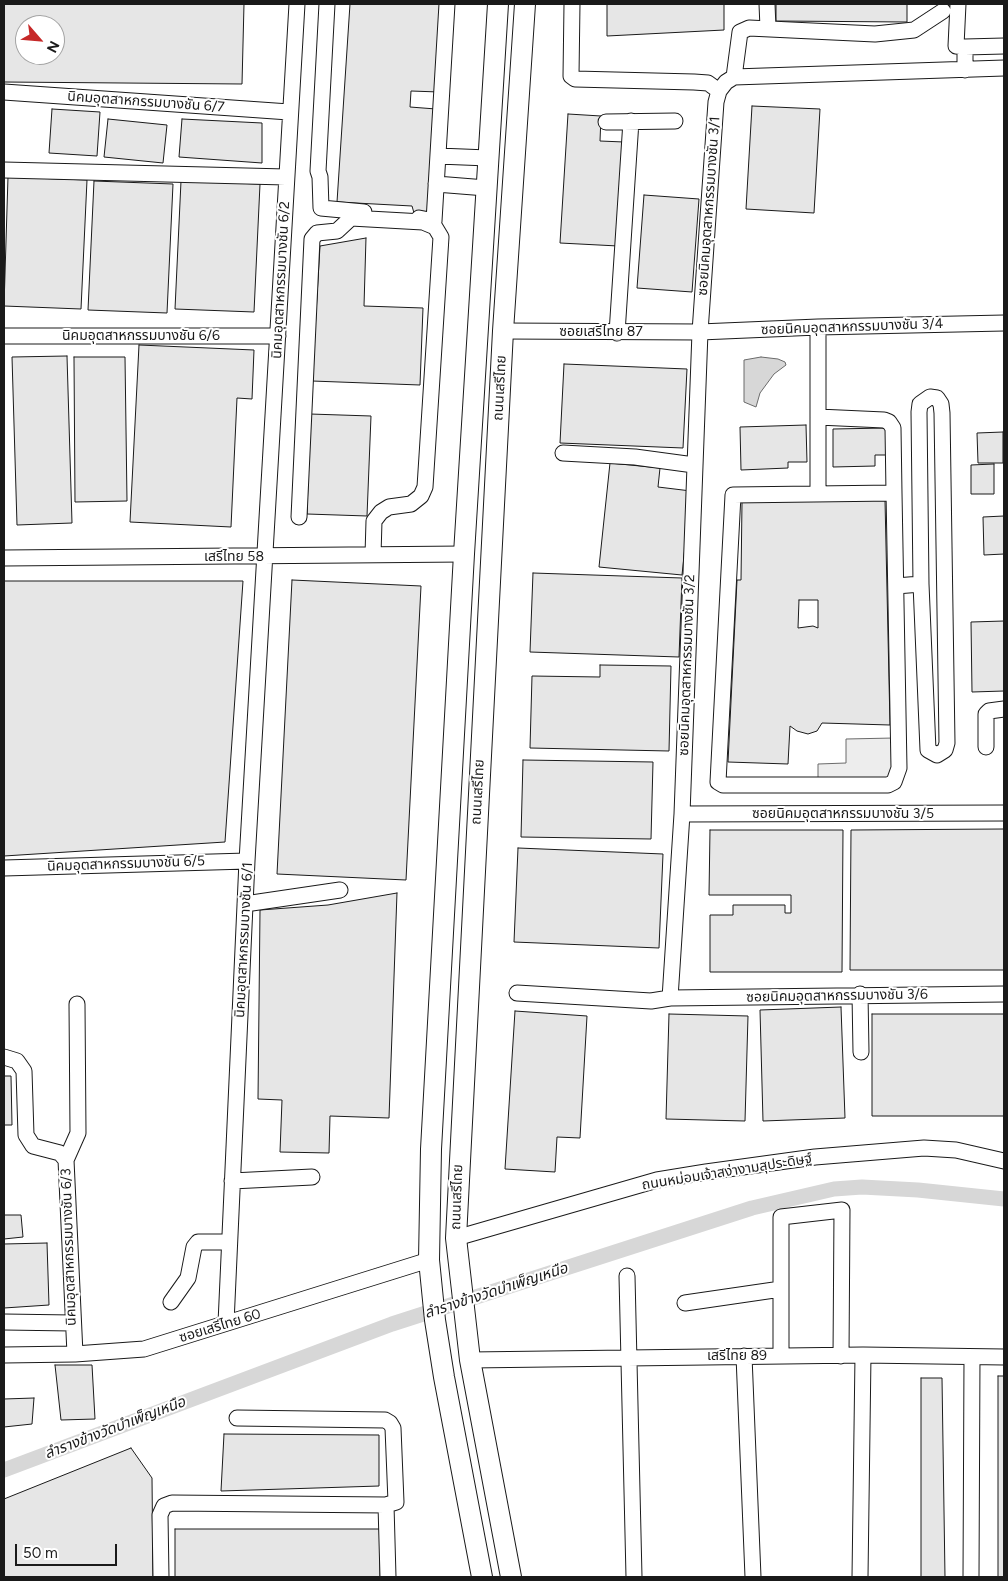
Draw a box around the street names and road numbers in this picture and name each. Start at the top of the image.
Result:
street label: นิคมอุตสาหกรรมบางชัน 6/7 [67,88,225,116]
street label: ซอยนิคมอุตสาหกรรมบางชัน 3/1 [694,116,724,296]
street label: นิคมอุตสาหกรรมบางชัน 6/2 [268,201,294,359]
street label: ซอยนิคมอุตสาหกรรมบางชัน 3/4 [760,315,944,339]
street label: ซอยเสรีไทย 87 [559,324,643,340]
street label: นิคมอุตสาหกรรมบางชัน 6/6 [62,328,220,344]
street label: ถนนเสรีไทย [490,355,510,421]
street label: เสรีไทย 58 [204,549,264,565]
street label: ซอยนิคมอุตสาหกรรมบางชัน 3/2 [675,574,699,756]
street label: ถนนเสรีไทย [468,759,488,825]
street label: ซอยนิคมอุตสาหกรรมบางชัน 3/5 [752,806,934,822]
street label: นิคมอุตสาหกรรมบางชัน 6/5 [47,853,205,875]
street label: นิคมอุตสาหกรรมบางชัน 6/1 [232,862,256,1018]
street label: ซอยนิคมอุตสาหกรรมบางชัน 3/6 [746,986,928,1006]
street label: ถนนหม่อมเจ้าสง่างามสุประดิษฐ์ [641,1150,813,1194]
street label: ถนนเสรีไทย [447,1164,467,1230]
street label: นิคมอุตสาหกรรมบางชัน 6/3 [58,1168,80,1326]
street label: ซอยเสรีไทย 60 [177,1306,263,1346]
street label: เสรีไทย 89 [707,1348,767,1364]

